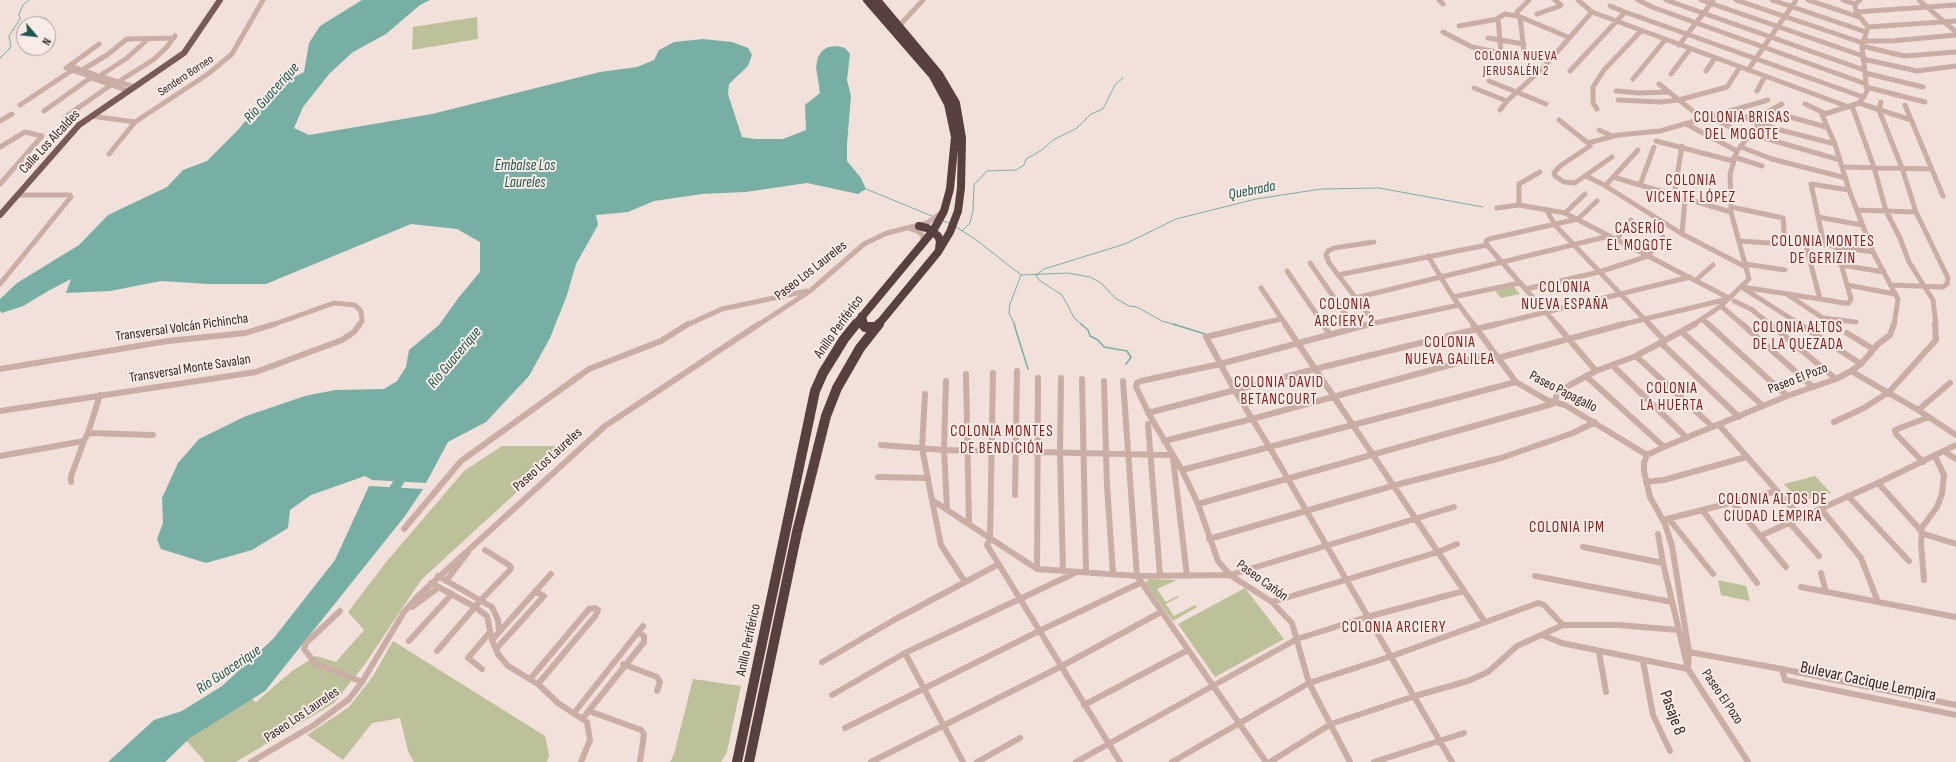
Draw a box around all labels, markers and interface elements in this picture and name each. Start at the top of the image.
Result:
north arrow [16,16,56,56]
text: N [39,36,53,47]
district label: COLONIA NUEVA JERUSALÉN 2 [1475,49,1557,80]
street label: Sendero Borneo [156,52,216,100]
water label: Río Guacerique [240,59,304,127]
street label: Calle Los Alcaldes [16,106,84,178]
district label: COLONIA BRISAS DEL MOGOTE [1694,109,1790,144]
water label: Embalse Los Laureles [495,157,555,192]
district label: COLONIA VICENTE LÓPEZ [1646,172,1736,207]
water label: Quebrada [1227,178,1277,204]
district label: CASERÍO EL MOGOTE [1607,220,1673,255]
district label: COLONIA MONTES DE GERIZIN [1771,233,1875,268]
street label: Paseo Los Laureles [772,238,850,304]
district label: COLONIA NUEVA ESPAÑA [1521,279,1609,314]
street label: Anillo Periférico [811,292,867,362]
district label: COLONIA ARCIERY 2 [1315,296,1375,331]
street label: Transversal Volcán Pichincha [115,310,249,346]
district label: COLONIA ALTOS DE LA QUEZADA [1753,319,1843,354]
water label: Río Guacerique [424,324,486,392]
district label: COLONIA NUEVA GALILEA [1405,334,1495,369]
street label: Transversal Monte Savalan [128,351,252,387]
street label: Paseo El Pozo [1766,360,1830,398]
street label: Paseo Papagallo [1526,368,1600,416]
district label: COLONIA DAVID BETANCOURT [1234,374,1324,409]
district label: COLONIA LA HUERTA [1640,380,1704,415]
district label: COLONIA MONTES DE BENDICIÓN [950,423,1054,458]
street label: Paseo Los Laureles [510,425,586,495]
district label: COLONIA ALTOS DE CIUDAD LEMPIRA [1718,491,1828,526]
district label: COLONIA IPM [1529,519,1605,537]
street label: Paseo Cañón [1233,557,1291,605]
street label: Anillo Periférico [733,602,765,678]
district label: COLONIA ARCIERY [1342,619,1446,637]
water label: Río Guacerique [193,642,265,698]
street label: Bulevar Cacique Lempira [1798,658,1938,706]
street label: Paseo El Pozo [1698,666,1746,728]
street label: Paseo Los Laureles [261,684,343,746]
street label: Pasaje 8 [1655,688,1689,738]

